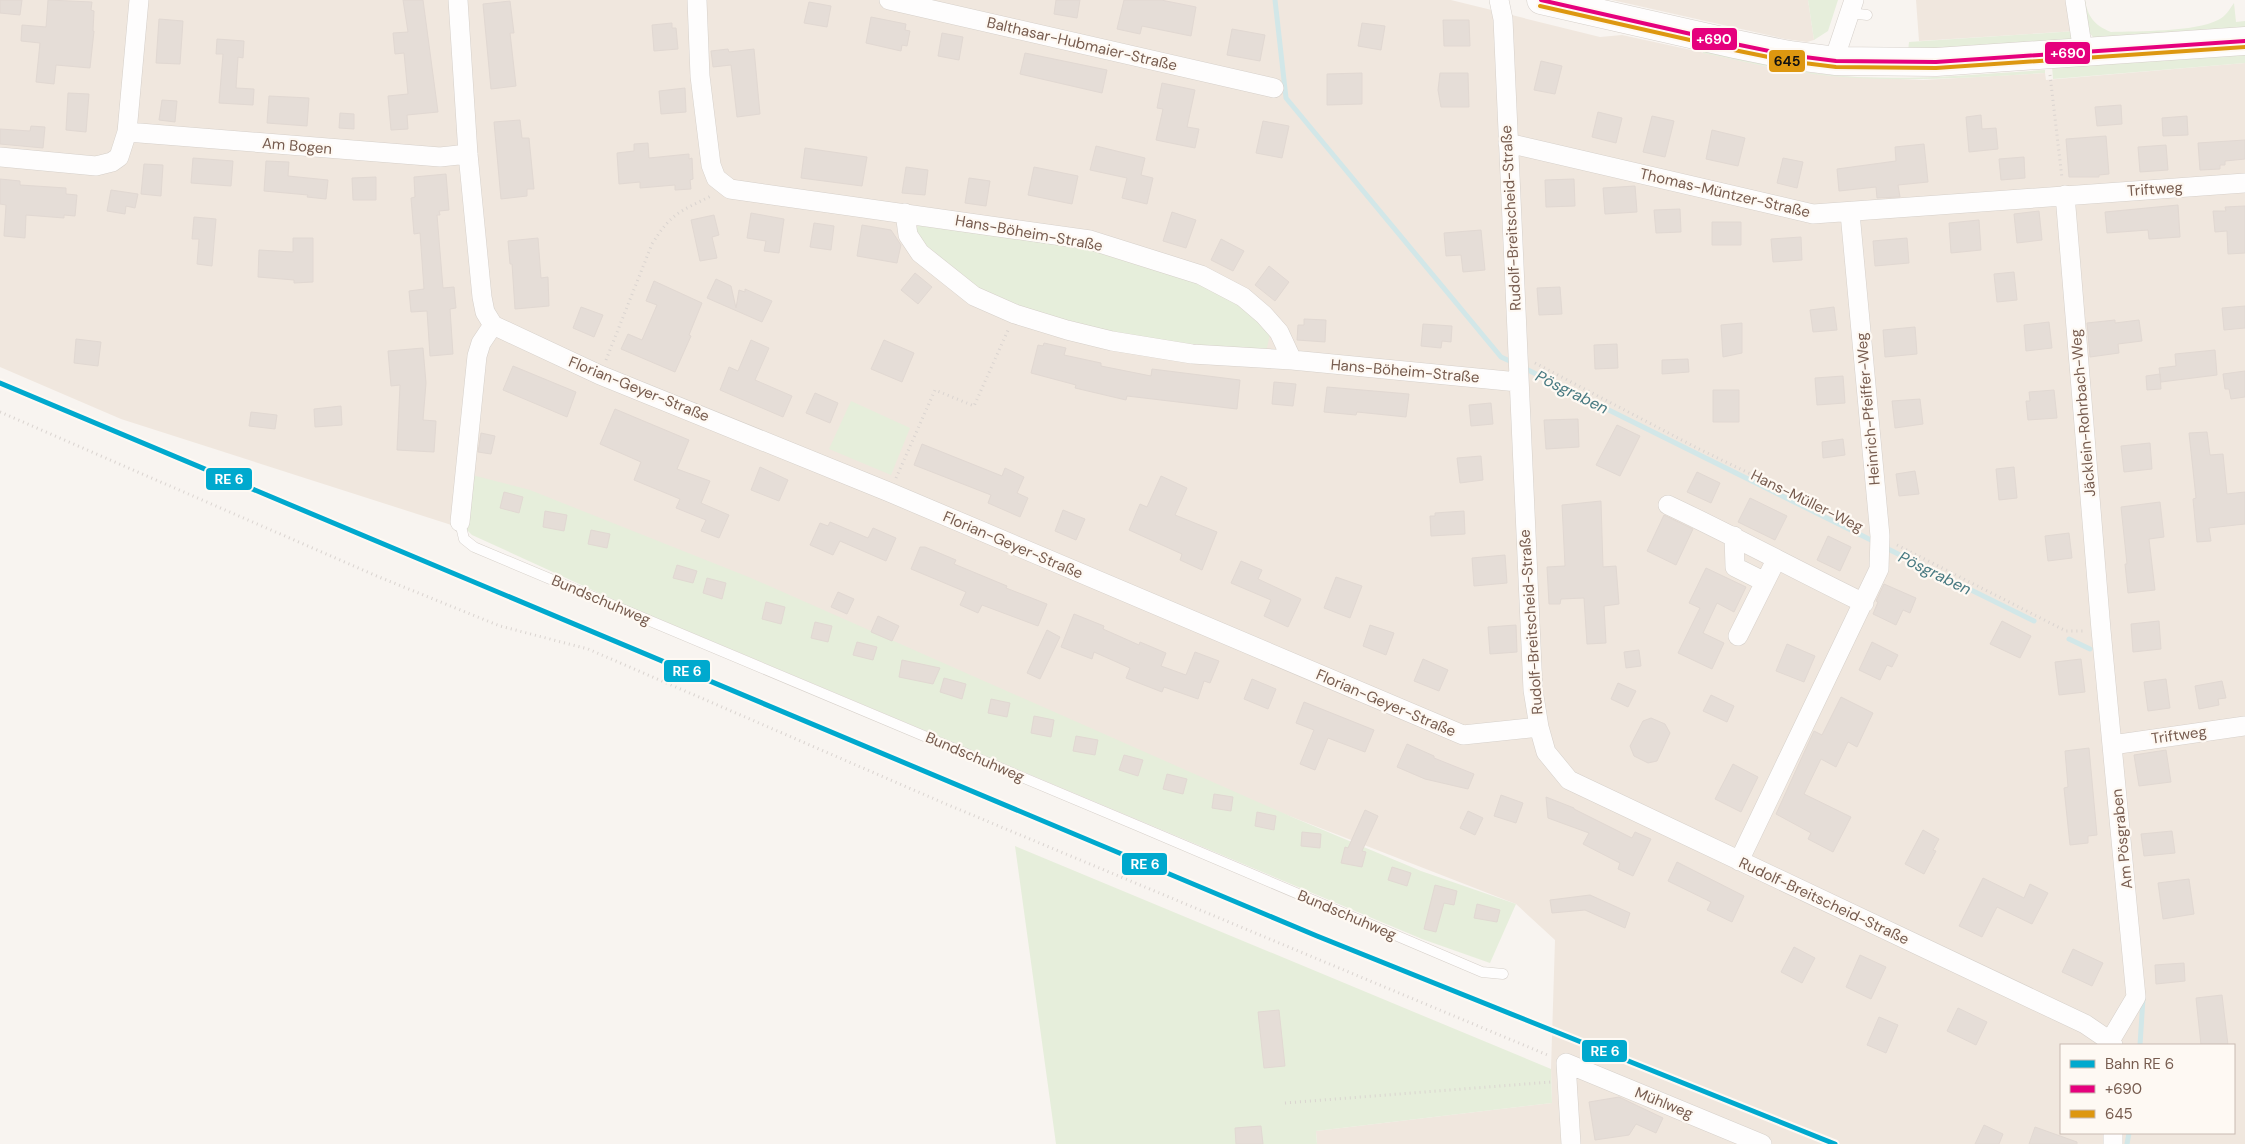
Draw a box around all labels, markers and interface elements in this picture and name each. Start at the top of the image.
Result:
street label: Balthasar-Hubmaier-Straße [985,12,1179,76]
line badge: +690 [1691,27,1738,51]
text: +690 [1696,30,1732,48]
line badge: +690 [2044,41,2091,65]
text: +690 [2050,44,2086,62]
line badge: 645 [1768,49,1806,73]
text: 645 [1774,52,1800,70]
street label: Rudolf-Breitscheid-Straße [1496,125,1526,311]
street label: Am Bogen [261,133,333,159]
street label: Thomas-Müntzer-Straße [1638,164,1812,222]
street label: Triftweg [2127,177,2183,201]
street label: Hans-Böheim-Straße [954,210,1104,256]
street label: Jäcklein-Rohrbach-Weg [2066,328,2100,498]
street label: Heinrich-Pfeiffer-Weg [1851,332,1885,486]
street label: Florian-Geyer-Straße [566,352,712,426]
street label: Hans-Böheim-Straße [1330,355,1480,387]
water label: Pösgraben [1532,365,1612,419]
street label: Hans-Müller-Weg [1747,465,1867,537]
line badge: RE 6 [205,467,253,491]
text: RE 6 [214,470,244,488]
street label: Florian-Geyer-Straße [940,506,1086,584]
street label: Rudolf-Breitscheid-Straße [1515,529,1547,715]
water label: Pösgraben [1895,546,1975,600]
street label: Bundschuhweg [548,570,654,630]
line badge: RE 6 [663,659,711,683]
text: RE 6 [672,662,702,680]
street label: Florian-Geyer-Straße [1313,664,1459,742]
street label: Triftweg [2150,721,2208,749]
street label: Bundschuhweg [922,727,1028,787]
street label: Am Pösgraben [2107,788,2137,890]
line badge: RE 6 [1121,852,1168,876]
street label: Rudolf-Breitscheid-Straße [1736,853,1912,949]
text: RE 6 [1130,855,1160,873]
street label: Bundschuhweg [1294,885,1400,945]
line badge: RE 6 [1581,1039,1628,1063]
text: RE 6 [1590,1042,1620,1060]
legend [2060,1044,2235,1134]
text: Bahn RE 6 [2105,1054,2174,1074]
text: +690 [2105,1079,2142,1099]
street label: Mühlweg [1632,1082,1696,1124]
text: 645 [2105,1104,2133,1124]

